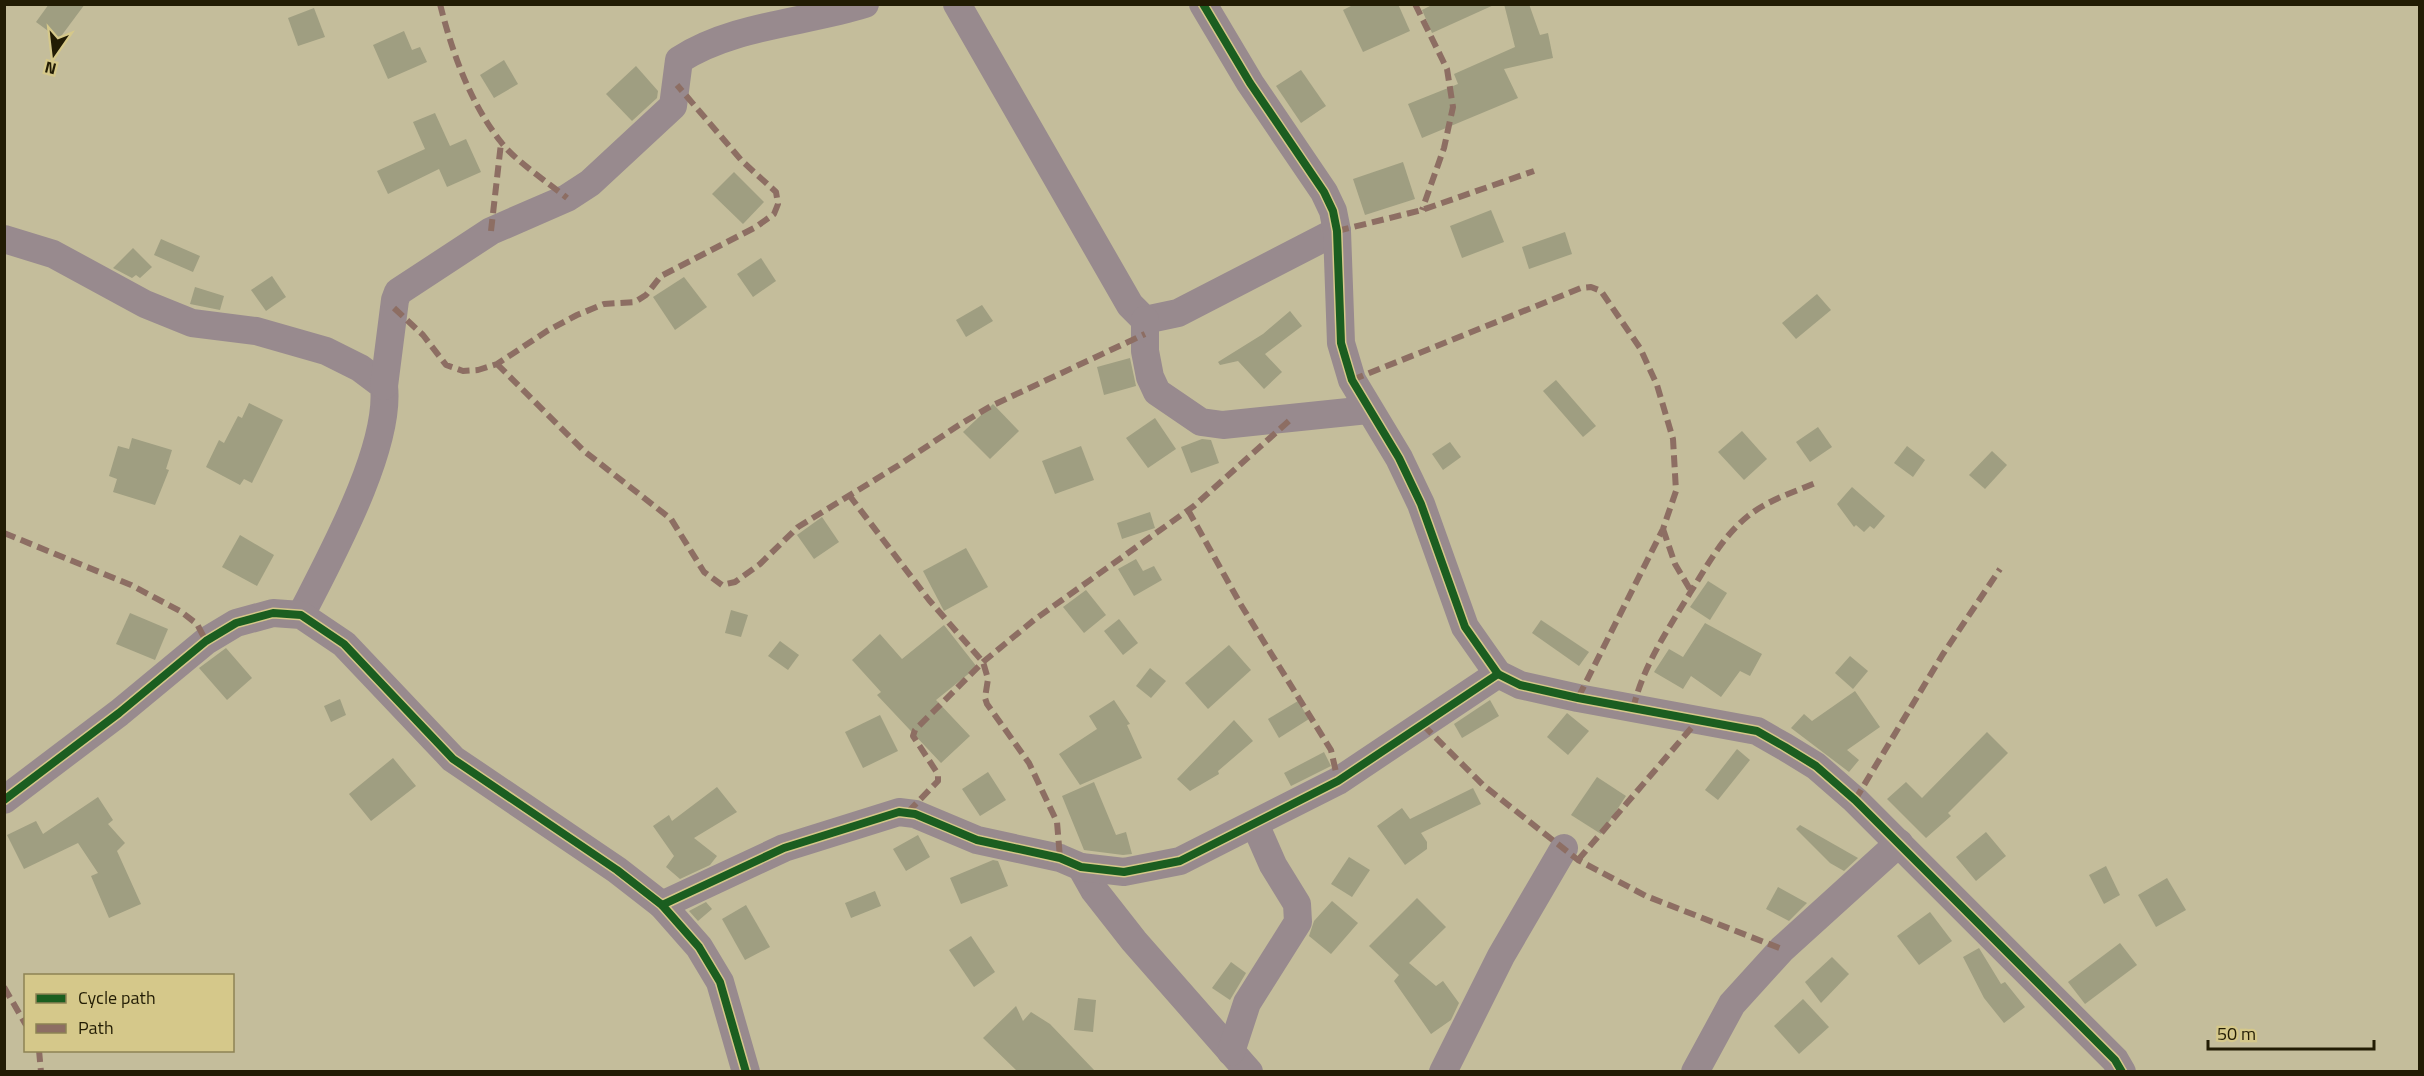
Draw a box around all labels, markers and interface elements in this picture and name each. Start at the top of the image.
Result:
north arrow [24,24,84,84]
text: N [42,56,59,82]
legend [24,974,234,1052]
text: Cycle path [78,984,156,1011]
scale bar [2208,1013,2374,1051]
text: Path [78,1014,114,1041]
text: 50 m [2217,1020,2256,1047]

